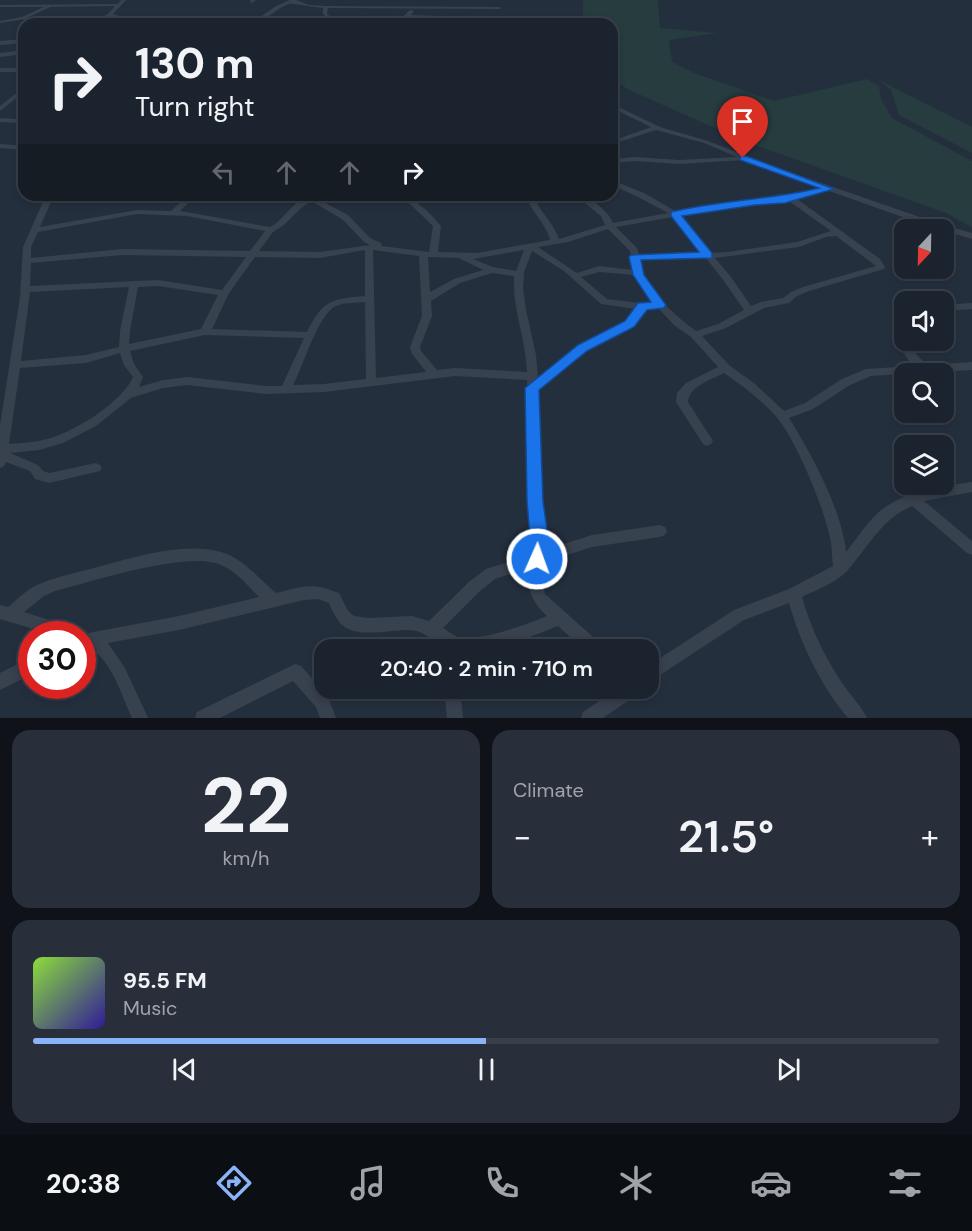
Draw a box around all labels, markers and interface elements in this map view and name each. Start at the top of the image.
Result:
text: 130 m [135,36,255,91]
icon: right [36,42,114,120]
text: Turn right [135,89,255,124]
pin [717,96,768,158]
icon: arrive [726,105,759,138]
icon: left [207,156,240,189]
icon: ahead [270,156,303,189]
icon: ahead [333,156,366,189]
icon: right [396,156,429,189]
north arrow [894,219,954,279]
map controls [894,219,954,495]
button: sound [894,291,954,351]
button: search [894,363,954,423]
button: layers [894,435,954,495]
position arrow [505,527,569,591]
speed limit sign: 30 [18,621,96,699]
text: 20:40 · 2 min · 710 m [380,654,593,683]
text: 22 [201,755,291,856]
text: Climate [513,777,584,803]
text: 21.5° [678,807,774,866]
text: − [513,815,531,858]
text: + [921,815,939,858]
text: km/h [222,845,270,871]
text: 95.5 FM [123,966,207,995]
text: Music [123,995,178,1021]
icon: previous [168,1053,201,1086]
icon: pause [470,1053,503,1086]
icon: next [772,1053,805,1086]
icon: directions [213,1162,255,1204]
icon: music [347,1162,389,1204]
icon: phone [481,1162,523,1204]
icon: climate [615,1162,657,1204]
icon: car [750,1162,792,1204]
icon: filters [884,1162,926,1204]
text: 20:38 [46,1166,121,1201]

